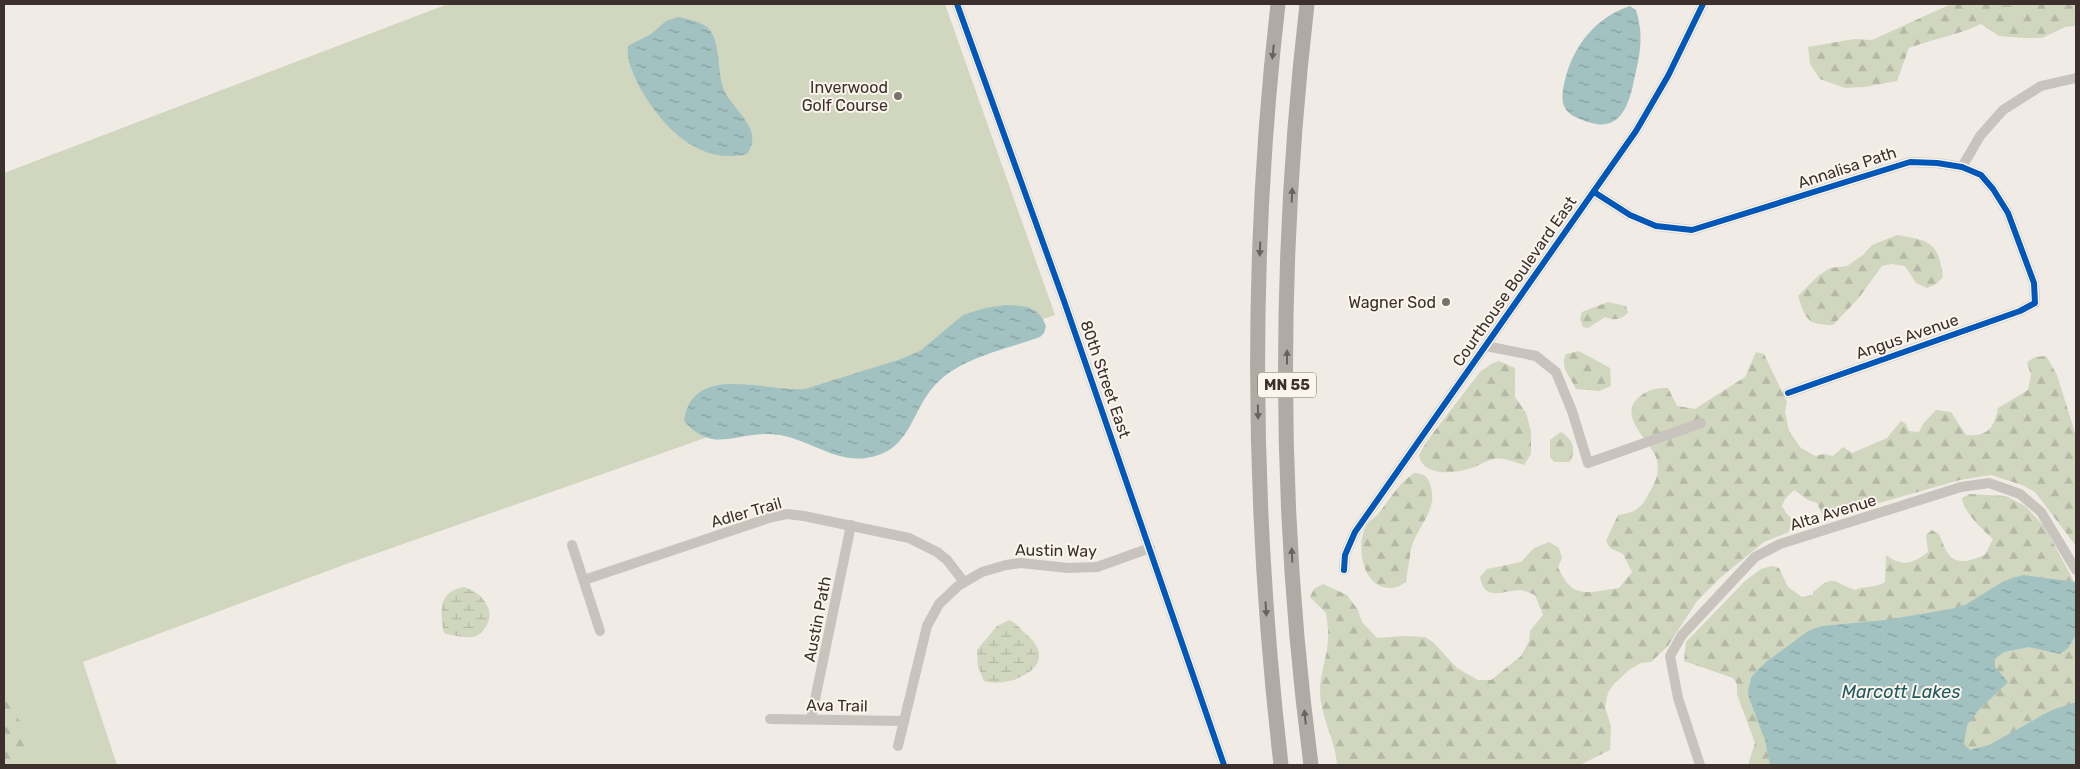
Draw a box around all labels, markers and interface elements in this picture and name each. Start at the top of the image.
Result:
one-way arrow [1269,45,1277,61]
place label: Inverwood Golf Course [802,78,888,115]
marker: Inverwood Golf Course [892,90,904,102]
street label: Annalisa Path [1795,143,1899,192]
one-way arrow [1288,187,1296,203]
street label: Courthouse Boulevard East [1448,193,1580,370]
one-way arrow [1256,242,1264,258]
place label: Wagner Sod [1348,293,1436,312]
marker: Wagner Sod [1440,296,1452,308]
street label: Angus Avenue [1853,310,1961,363]
street label: 80th Street East [1076,318,1135,441]
one-way arrow [1283,349,1291,365]
road number: MN 55 [1258,372,1316,398]
one-way arrow [1254,404,1262,420]
street label: Alta Avenue [1788,490,1879,535]
street label: Adler Trail [709,493,784,532]
street label: Austin Way [1015,540,1097,561]
one-way arrow [1287,547,1295,563]
street label: Austin Path [800,575,835,664]
one-way arrow [1263,601,1271,617]
water label: Marcott Lakes [1842,681,1960,703]
street label: Ava Trail [806,695,868,716]
one-way arrow [1301,709,1309,725]

